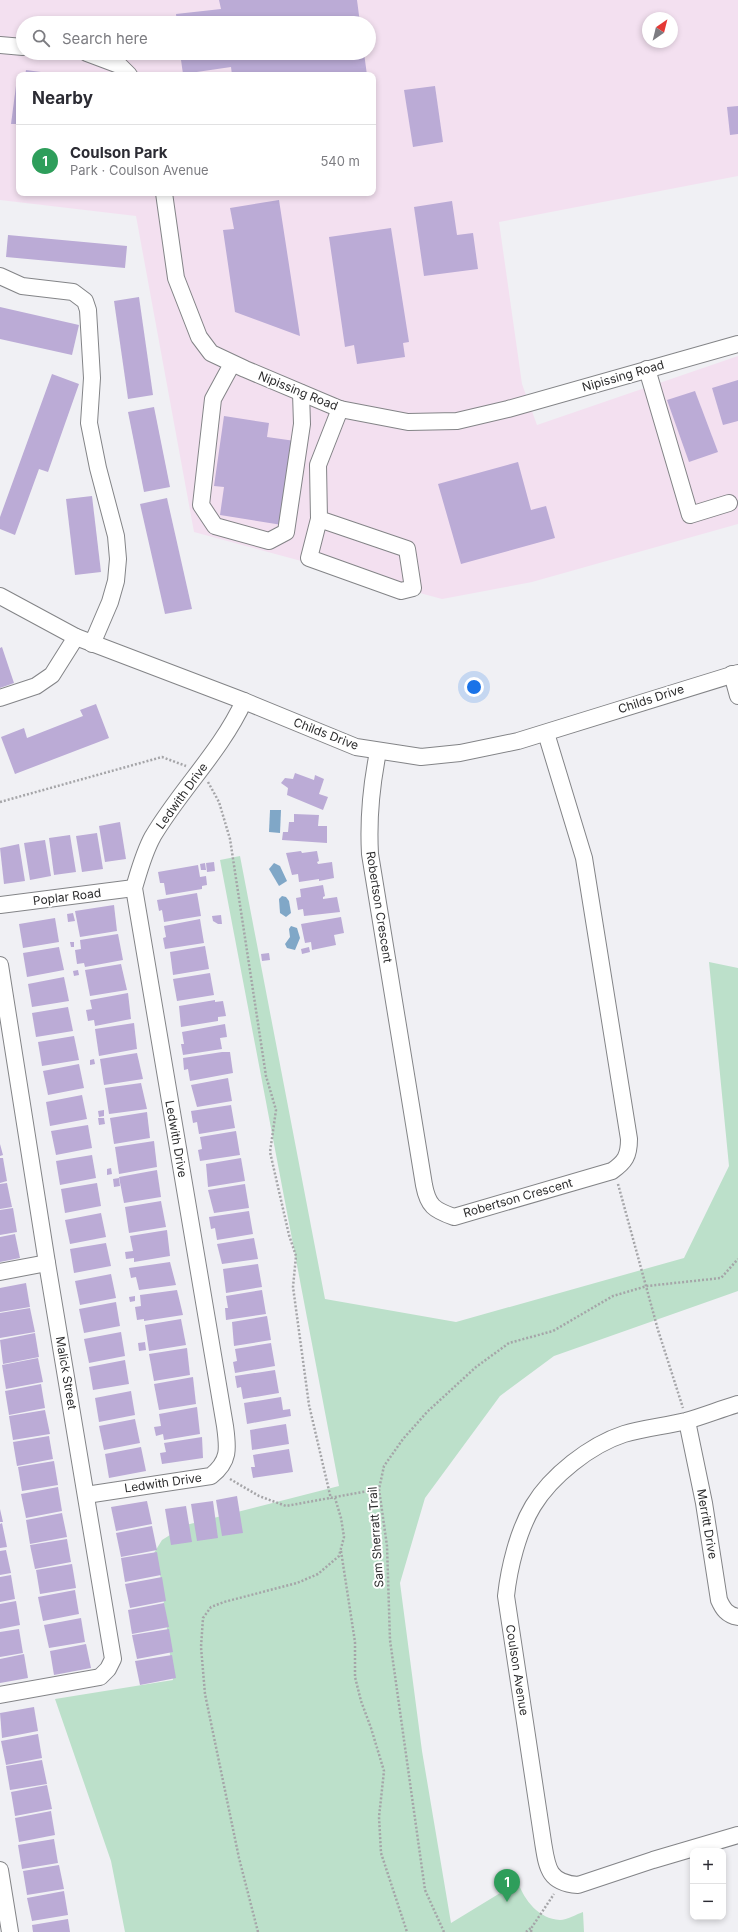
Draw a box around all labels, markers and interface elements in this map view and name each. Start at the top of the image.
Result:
north arrow [642,12,678,48]
search box [16,16,376,60]
icon: search [30,27,52,49]
text: Search here [62,29,148,48]
text: Nearby [32,88,93,108]
text: Coulson Park [70,143,167,162]
text: 1 [42,153,48,169]
text: 540 m [320,153,360,169]
text: Park · Coulson Avenue [70,162,209,178]
street label: Nipissing Road [580,357,666,394]
street label: Nipissing Road [256,368,340,413]
your location [464,677,484,697]
street label: Childs Drive [616,681,686,716]
street label: Childs Drive [292,714,361,753]
street label: Ledwith Drive [153,760,211,832]
street label: Robertson Crescent [363,850,396,964]
street label: Poplar Road [32,885,102,908]
street label: Ledwith Drive [162,1099,191,1179]
street label: Robertson Crescent [462,1175,574,1220]
street label: Malick Street [53,1335,80,1411]
street label: Ledwith Drive [123,1470,203,1495]
street label: Sam Sherratt Trail [364,1486,387,1588]
street label: Merritt Drive [694,1488,721,1560]
street label: Coulson Avenue [503,1623,532,1717]
map controls [690,1848,726,1920]
button: + [690,1848,726,1884]
pin: 1 [494,1869,520,1902]
button: − [690,1884,726,1920]

